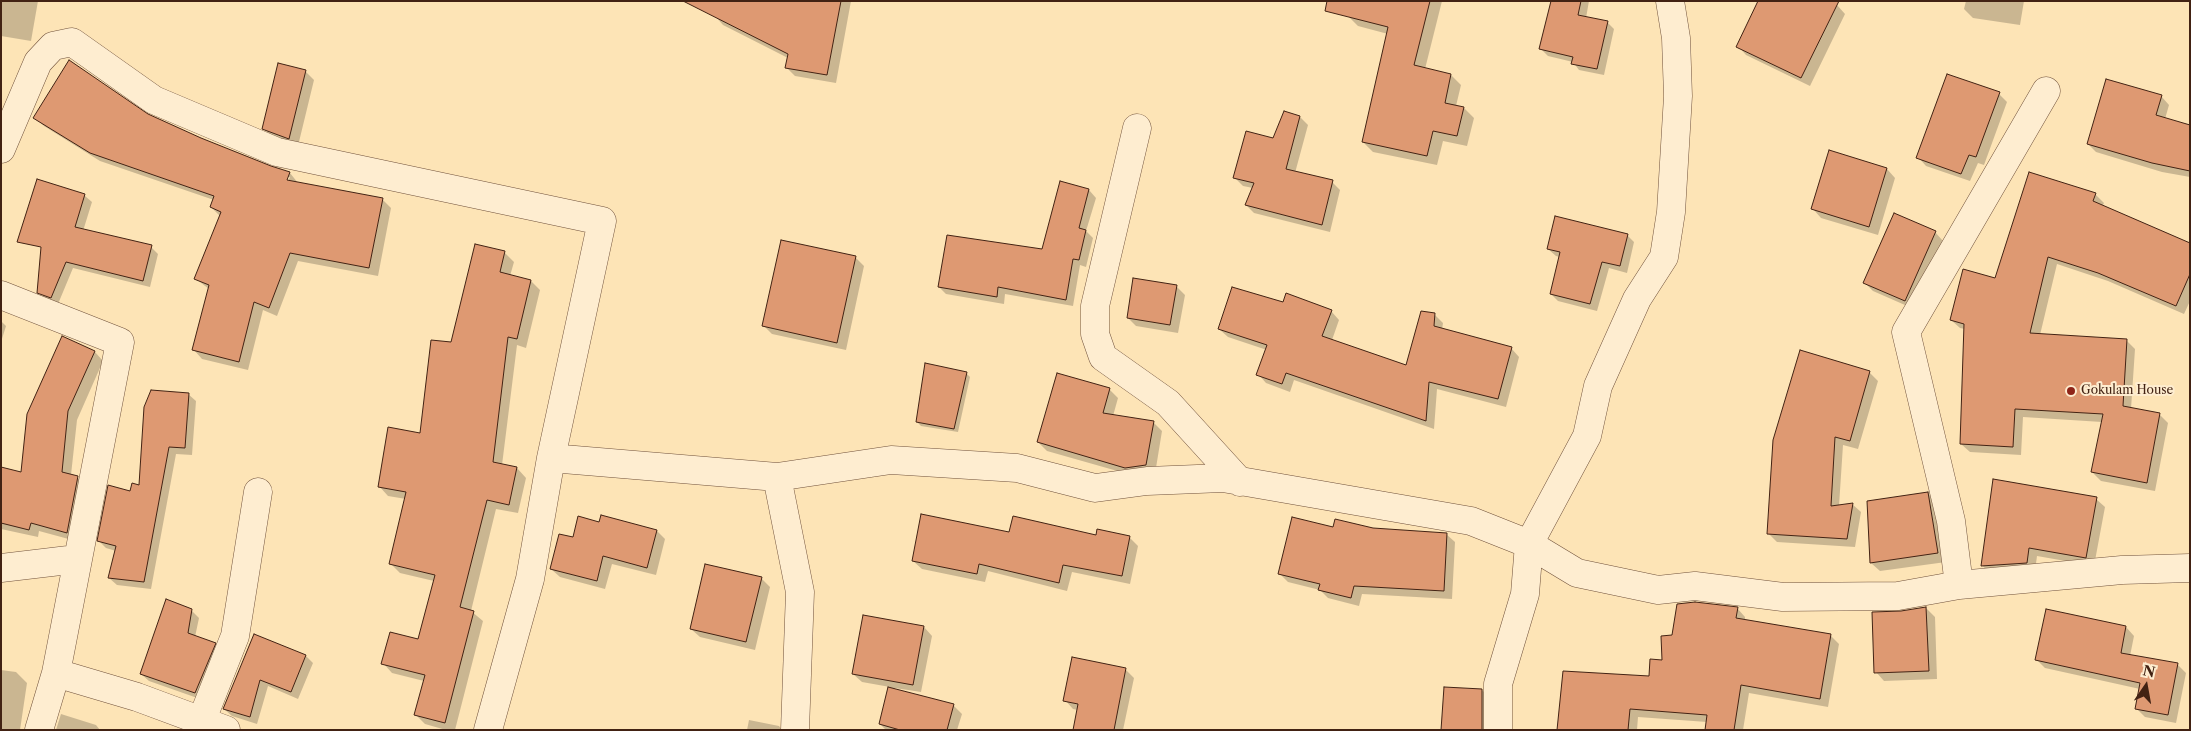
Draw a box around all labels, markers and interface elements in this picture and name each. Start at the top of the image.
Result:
place label: Gokulam House [2081,384,2173,398]
marker: Gokulam House [2065,385,2077,397]
north arrow [2121,661,2171,711]
text: N [2141,661,2157,681]

